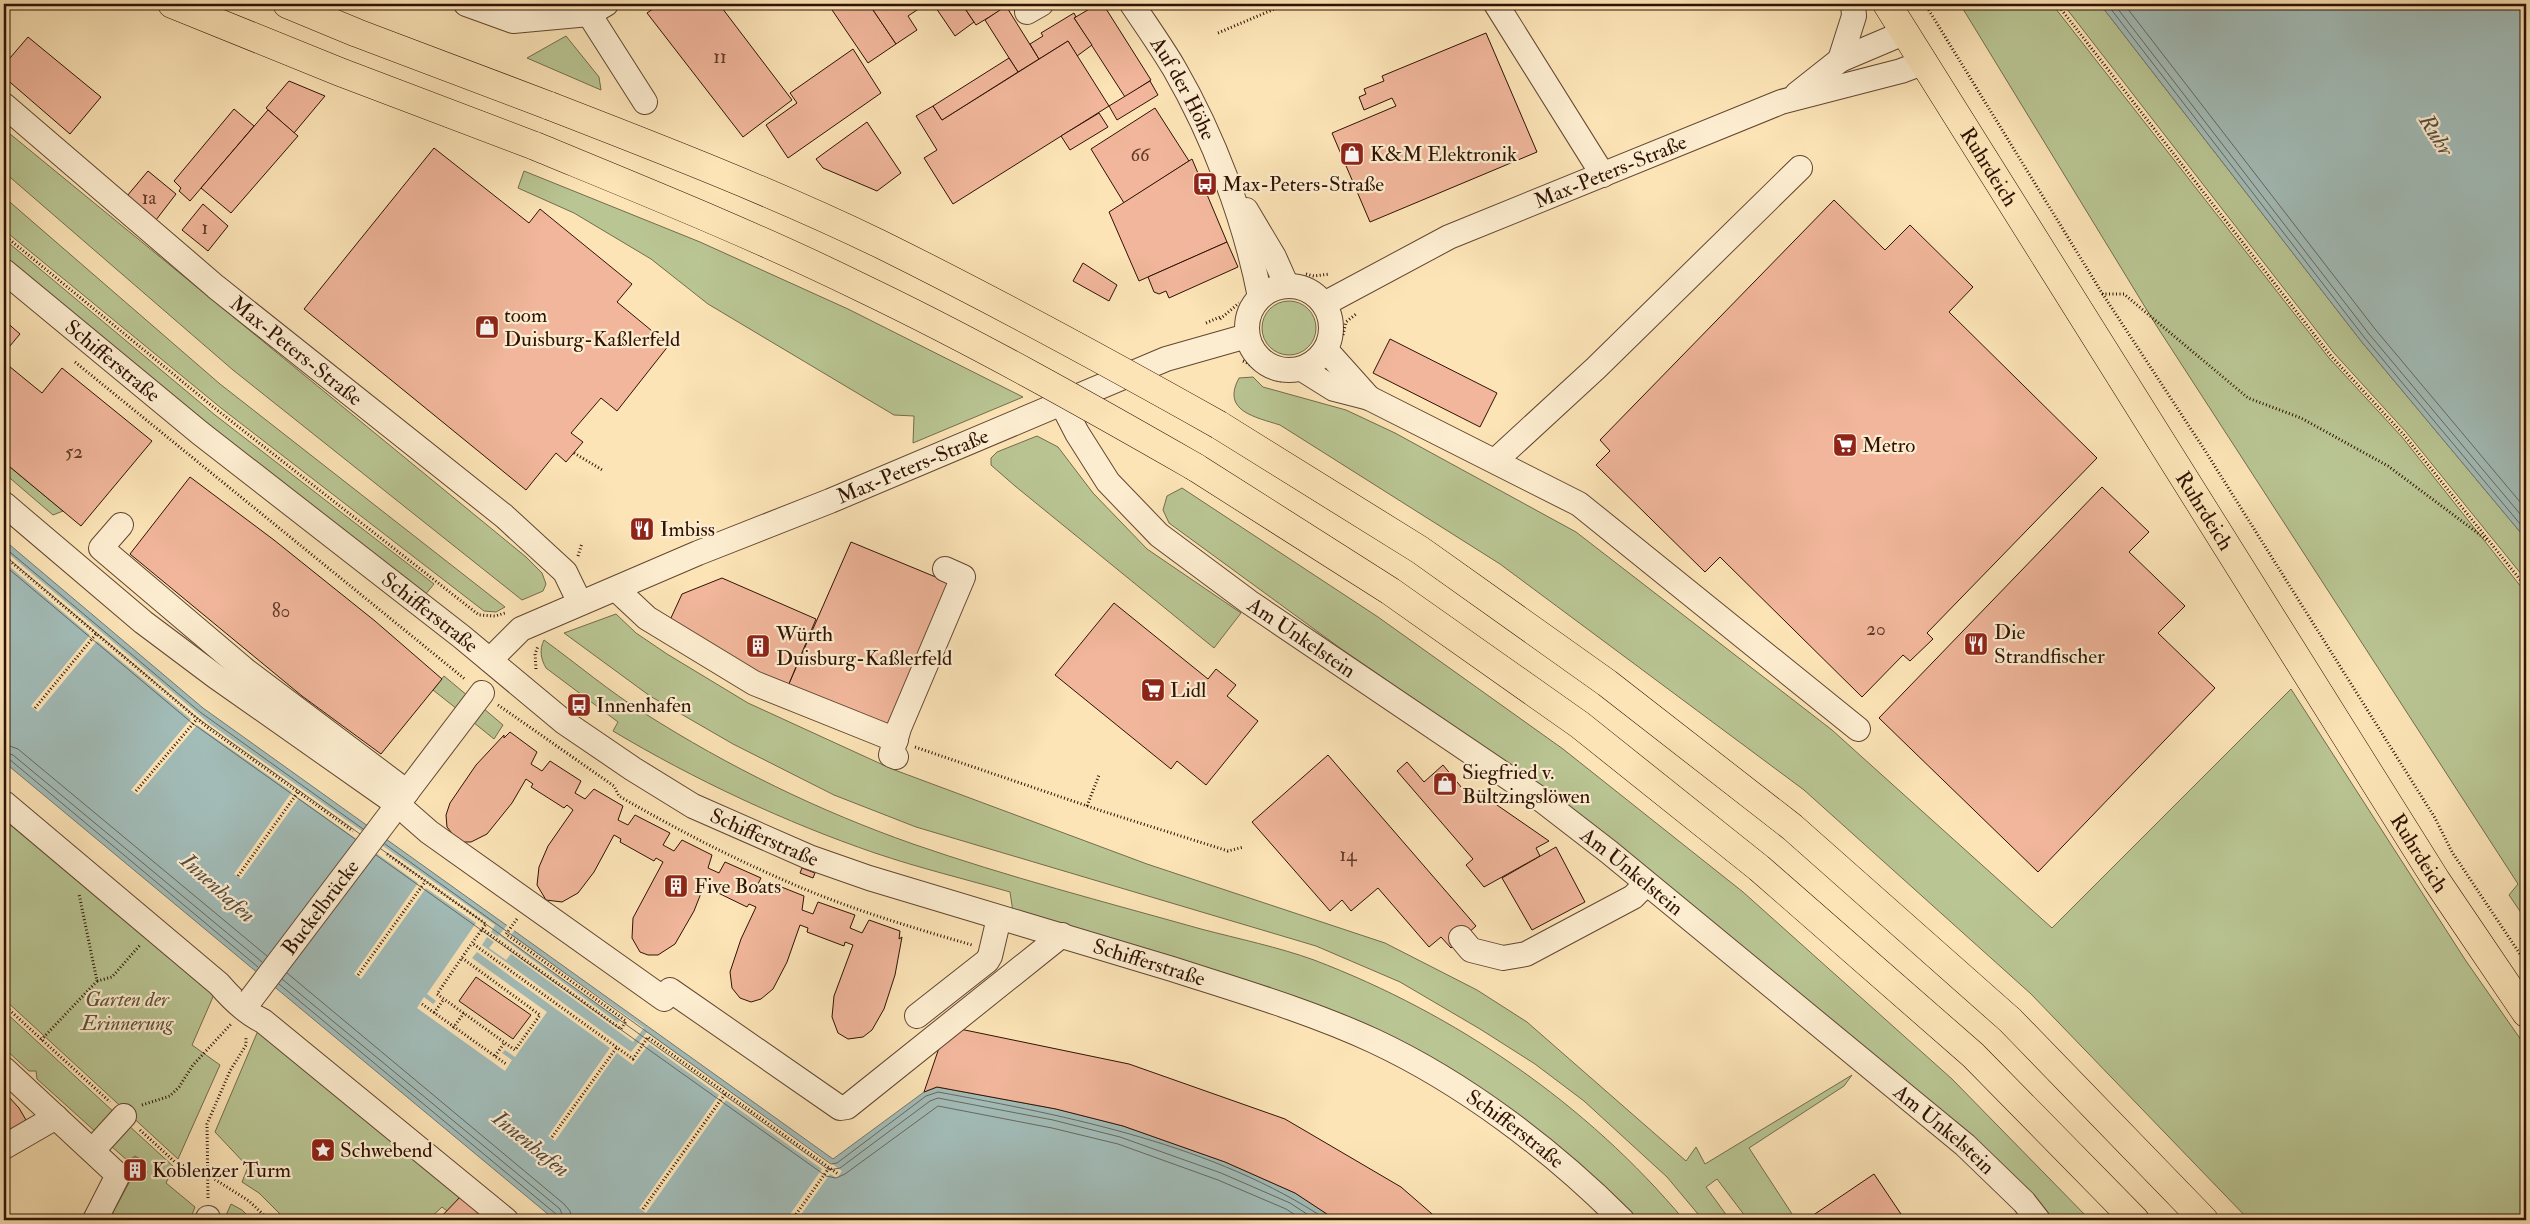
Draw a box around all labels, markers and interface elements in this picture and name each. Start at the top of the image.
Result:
street label: Auf der Höhe [1144,31,1222,144]
house number: 11 [713,45,727,69]
water label: Ruhr [2412,108,2460,163]
street label: Ruhrdeich [1954,122,2024,211]
street label: Max-Peters-Straße [1530,128,1691,214]
shop icon: K&M Elektronik [1339,141,1365,167]
place label: K&M Elektronik [1370,141,1517,168]
house number: 66 [1130,143,1151,167]
bus stop icon: Max-Peters-Straße [1192,171,1218,197]
place label: Max-Peters-Straße [1222,171,1384,198]
house number: 1a [142,186,156,210]
house number: 1 [202,216,208,240]
street label: Max-Peters-Straße [224,290,368,412]
place label: toom Duisburg-Kaßlerfeld [504,302,681,353]
street label: Schifferstraße [59,313,166,408]
shop icon: toom Duisburg-Kaßlerfeld [474,314,500,340]
street label: Max-Peters-Straße [833,422,993,510]
supermarket icon: Metro [1832,432,1858,458]
place label: Metro [1862,432,1915,459]
house number: 52 [65,440,83,464]
street label: Ruhrdeich [2170,466,2240,555]
restaurant icon: Imbiss [629,516,655,542]
place label: Imbiss [660,516,715,543]
street label: Schifferstraße [376,566,484,659]
street label: Am Unkelstein [1241,591,1361,684]
house number: 80 [272,599,290,623]
house number: 20 [1866,617,1886,641]
place label: Die Strandfischer [1994,619,2105,670]
place label: Würth Duisburg-Kaßlerfeld [775,621,953,672]
restaurant icon: Die Strandfischer [1963,631,1989,657]
building icon: Würth Duisburg-Kaßlerfeld [745,633,771,659]
supermarket icon: Lidl [1140,677,1166,703]
place label: Lidl [1170,677,1207,704]
bus stop icon: Innenhafen [566,692,592,718]
place label: Innenhafen [596,692,692,719]
place label: Siegfried v. Bültzingslöwen [1462,759,1591,810]
shop icon: Siegfried v. Bültzingslöwen [1432,771,1458,797]
street label: Schifferstraße [706,802,822,873]
street label: Ruhrdeich [2384,808,2454,898]
street label: Am Unkelstein [1574,821,1689,921]
house number: 14 [1339,843,1357,867]
water label: Innenhafen [174,847,261,929]
street label: Buckelbrücke [276,854,365,960]
building icon: Five Boats [663,873,689,899]
place label: Five Boats [694,873,781,900]
street label: Schifferstraße [1090,932,1209,992]
park label: Garten der Erinnerung [79,986,174,1037]
street label: Am Unkelstein [1887,1078,2001,1180]
street label: Schifferstraße [1461,1083,1570,1175]
water label: Innenhafen [486,1104,575,1183]
place icon: Schwebend [310,1137,336,1163]
place label: Schwebend [340,1137,433,1164]
building icon: Koblenzer Turm [122,1157,148,1183]
place label: Koblenzer Turm [152,1157,291,1184]

